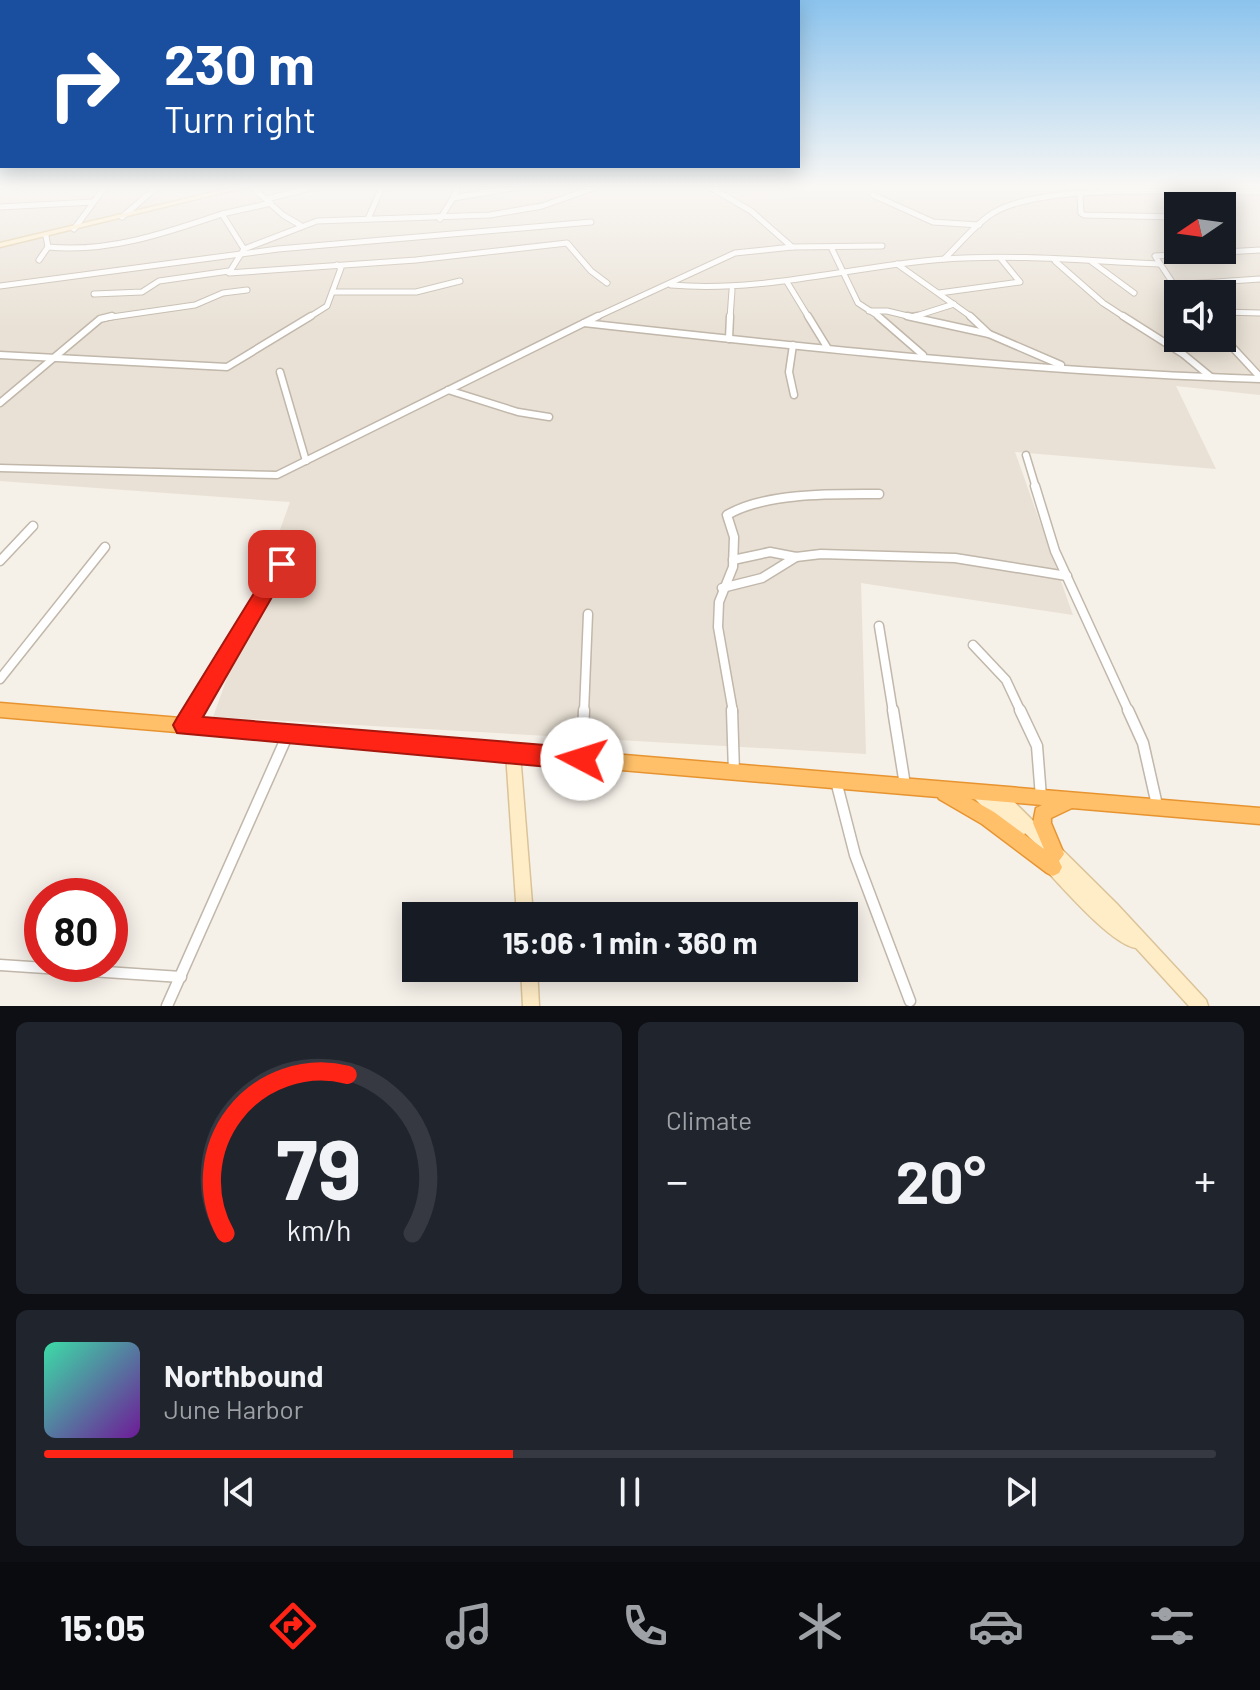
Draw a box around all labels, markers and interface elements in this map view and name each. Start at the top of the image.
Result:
text: 230 m [164,29,315,96]
icon: right [32,32,136,136]
text: Turn right [164,97,316,140]
north arrow [1164,192,1236,264]
map controls [1164,192,1236,352]
button: sound [1164,280,1236,352]
pin [248,530,316,598]
icon: arrive [260,542,304,586]
position arrow [540,717,624,801]
speed limit sign: 80 [24,878,128,982]
text: 15:06 · 1 min · 360 m [502,924,758,960]
text: Climate [666,1104,752,1135]
text: 79 [276,1117,362,1217]
text: 20° [896,1144,986,1216]
text: − [666,1153,688,1206]
text: + [1194,1153,1216,1206]
text: km/h [287,1212,351,1247]
text: Northbound [164,1357,323,1393]
text: June Harbor [164,1393,303,1424]
icon: previous [217,1470,261,1514]
icon: pause [608,1470,652,1514]
icon: next [999,1470,1043,1514]
icon: directions [265,1598,321,1654]
icon: music [441,1598,497,1654]
icon: phone [617,1598,673,1654]
icon: climate [792,1598,848,1654]
icon: car [968,1598,1024,1654]
icon: filters [1144,1598,1200,1654]
text: 15:05 [60,1605,145,1648]

